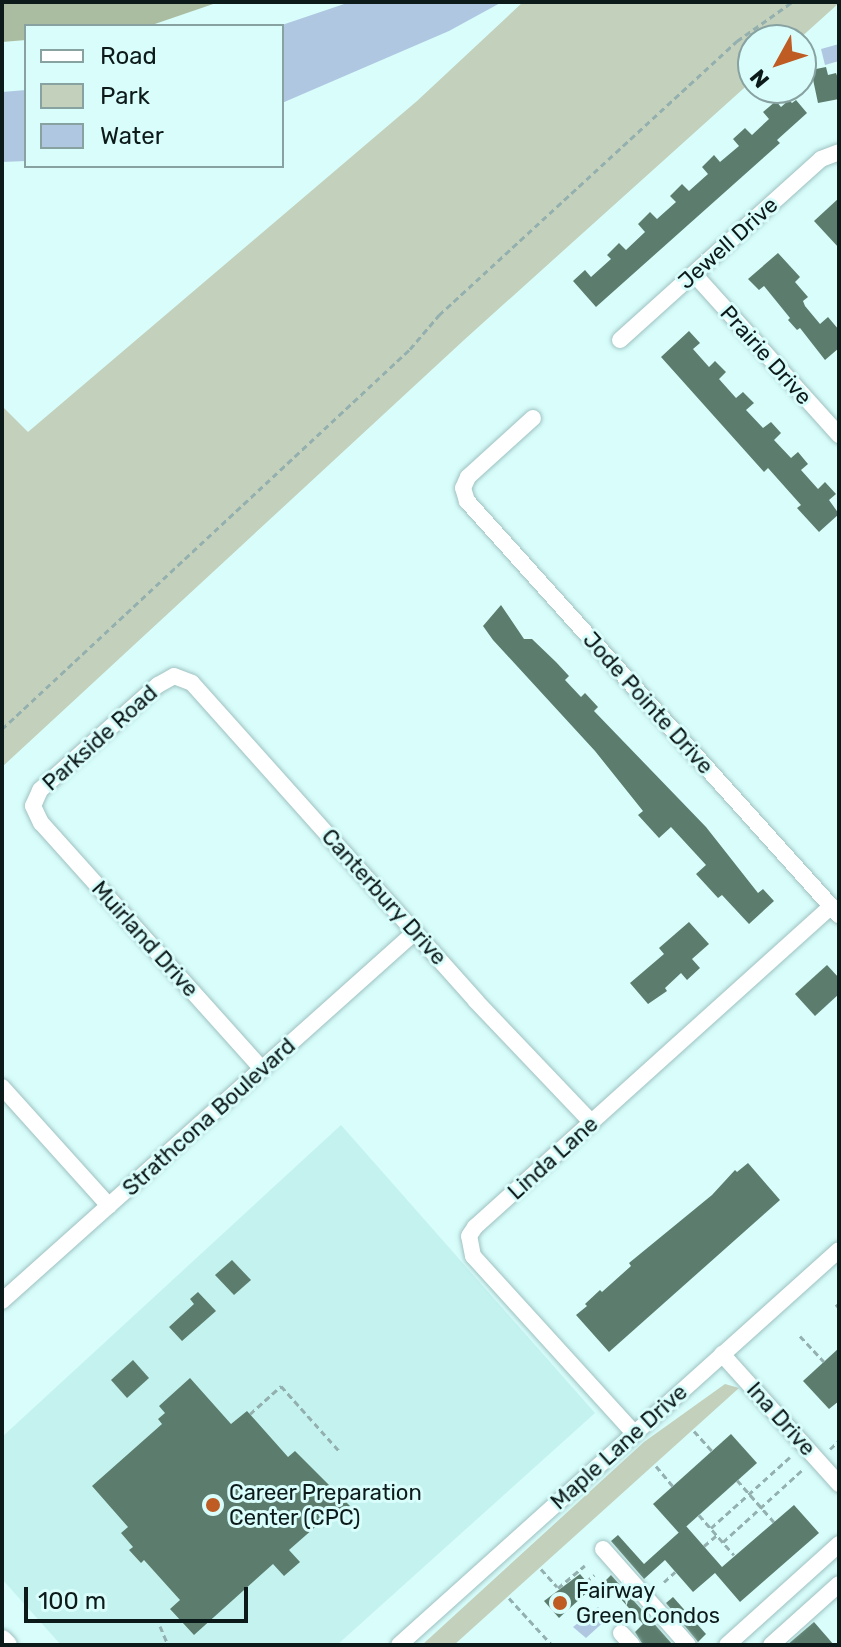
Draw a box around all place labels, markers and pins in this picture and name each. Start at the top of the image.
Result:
place label: Career Preparation Center (CPC) [229,1479,422,1530]
marker: Career Preparation Center (CPC) [204,1496,222,1514]
place label: Fairway Green Condos [576,1577,720,1628]
marker: Fairway Green Condos [551,1594,569,1612]

